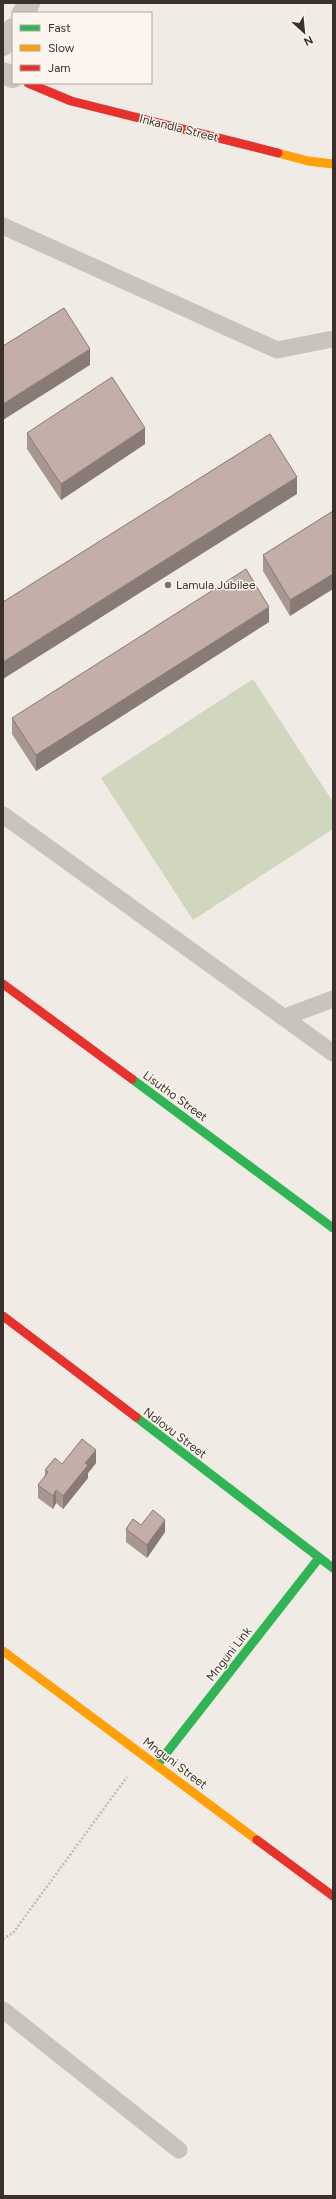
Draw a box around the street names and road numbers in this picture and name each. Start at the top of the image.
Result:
street label: Inkandla Street [138,111,220,145]
street label: Lisutho Street [140,1068,210,1124]
street label: Ndlovu Street [141,1405,210,1462]
street label: Mnguni Link [204,1624,255,1684]
street label: Mnguni Street [140,1734,210,1792]

